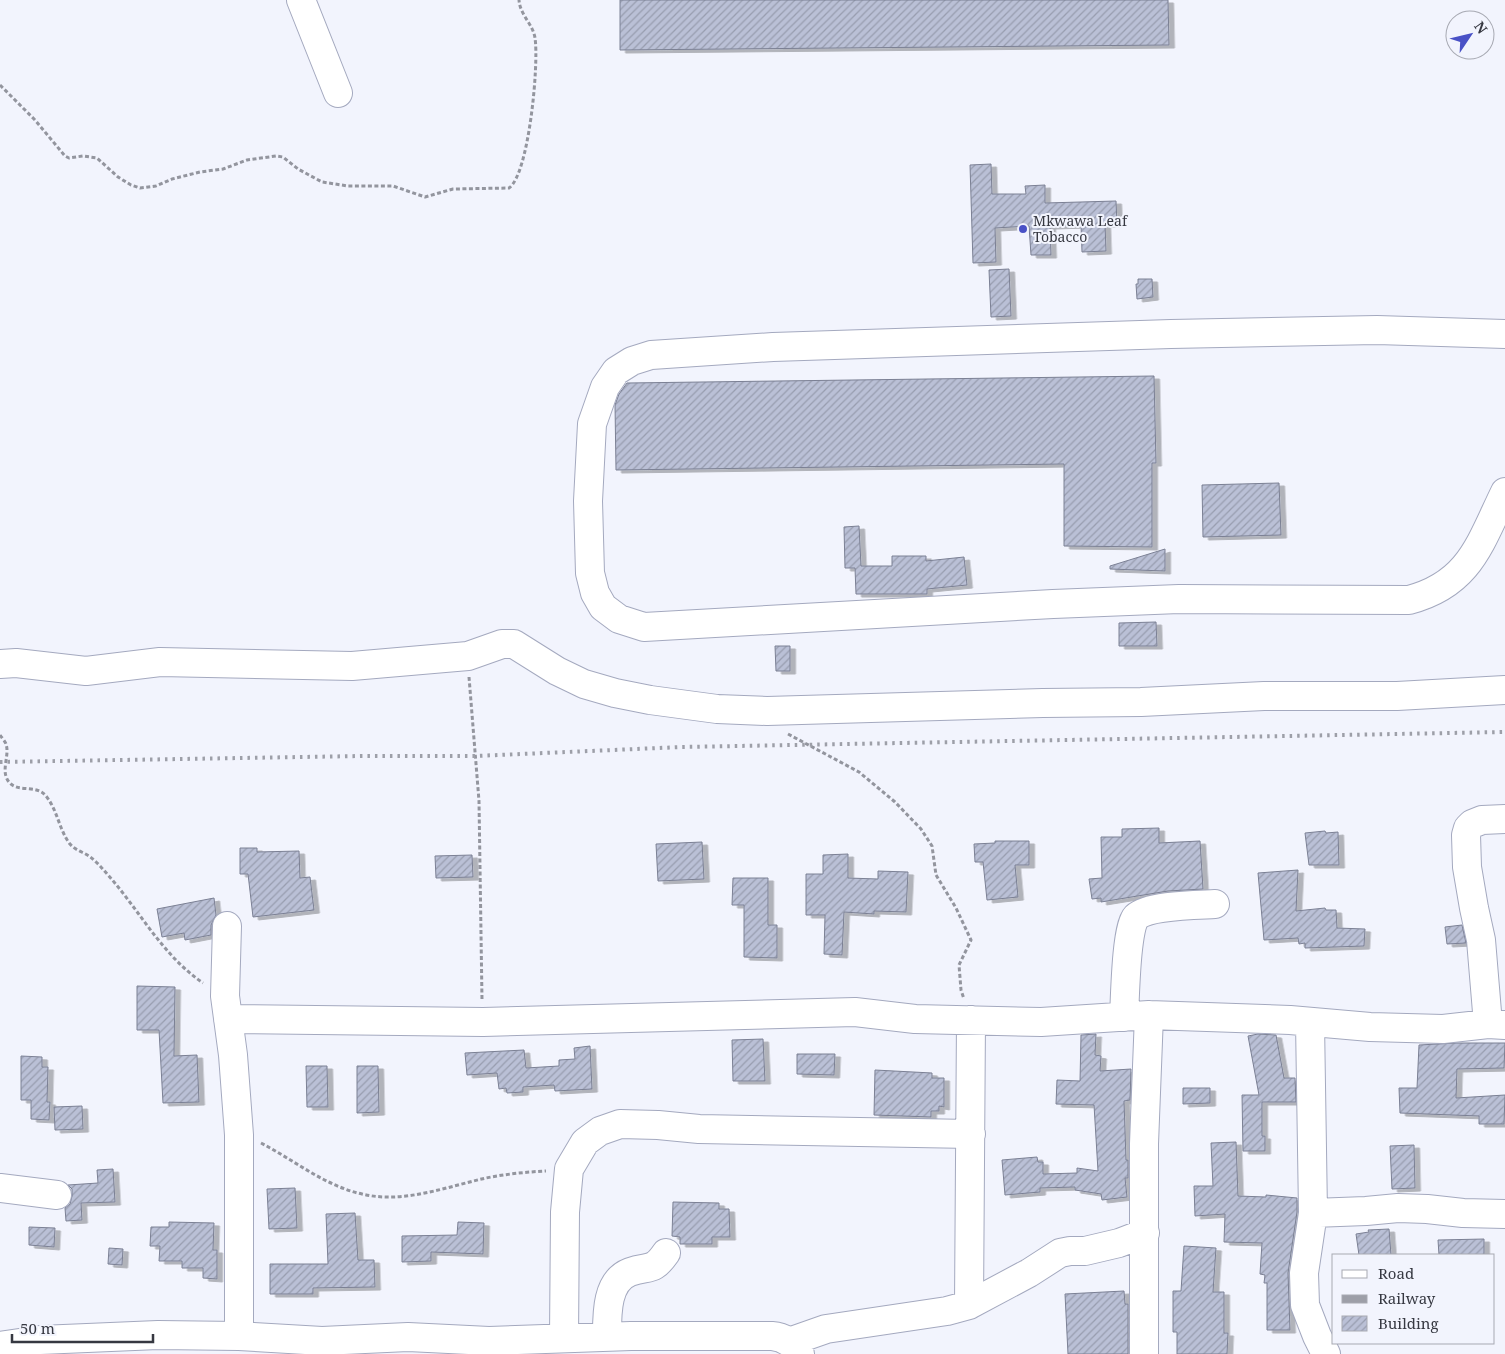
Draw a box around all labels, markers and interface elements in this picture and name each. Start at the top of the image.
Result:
north arrow [1445,10,1495,60]
text: N [1470,17,1492,37]
place label: Mkwawa Leaf Tobacco [1033,211,1129,246]
marker: Mkwawa Leaf Tobacco [1017,223,1029,235]
legend [1332,1254,1495,1344]
text: Road [1378,1263,1414,1283]
text: Railway [1378,1288,1436,1308]
scale bar [12,1312,154,1344]
text: Building [1378,1313,1439,1333]
text: 50 m [20,1318,55,1338]

